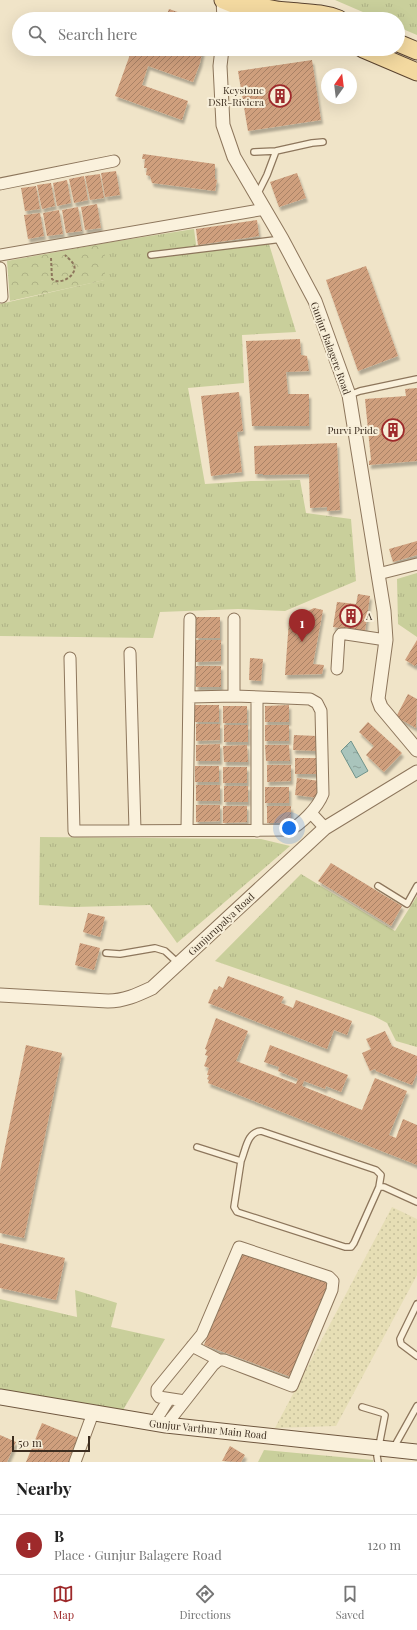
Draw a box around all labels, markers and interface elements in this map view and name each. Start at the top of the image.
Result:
search box [12,12,405,56]
icon: search [26,23,48,45]
text: Search here [58,24,137,44]
north arrow [321,68,357,104]
place label: Keystone DSR-Riviera [208,83,264,109]
building icon: Keystone DSR-Riviera [267,83,293,109]
street label: Gunjur Balagere Road [308,300,354,397]
building icon: Purvi Pride [380,417,406,443]
place label: Purvi Pride [327,423,378,437]
building icon: A [338,603,364,629]
pin: 1 [289,609,315,642]
place label: A [365,609,373,623]
your location [279,818,299,838]
street label: Gunjurupalya Road [185,889,257,959]
street label: Gunjur Varthur Main Road [148,1416,268,1442]
scale bar [12,1434,90,1453]
text: 50 m [18,1435,42,1450]
text: Nearby [16,1477,71,1499]
text: B [54,1526,64,1546]
text: 1 [27,1536,31,1553]
text: 120 m [367,1536,401,1553]
text: Place · Gunjur Balagere Road [54,1546,222,1563]
tab: Map [52,1583,74,1622]
tab: Directions [179,1583,231,1622]
tab: Saved [336,1583,364,1622]

